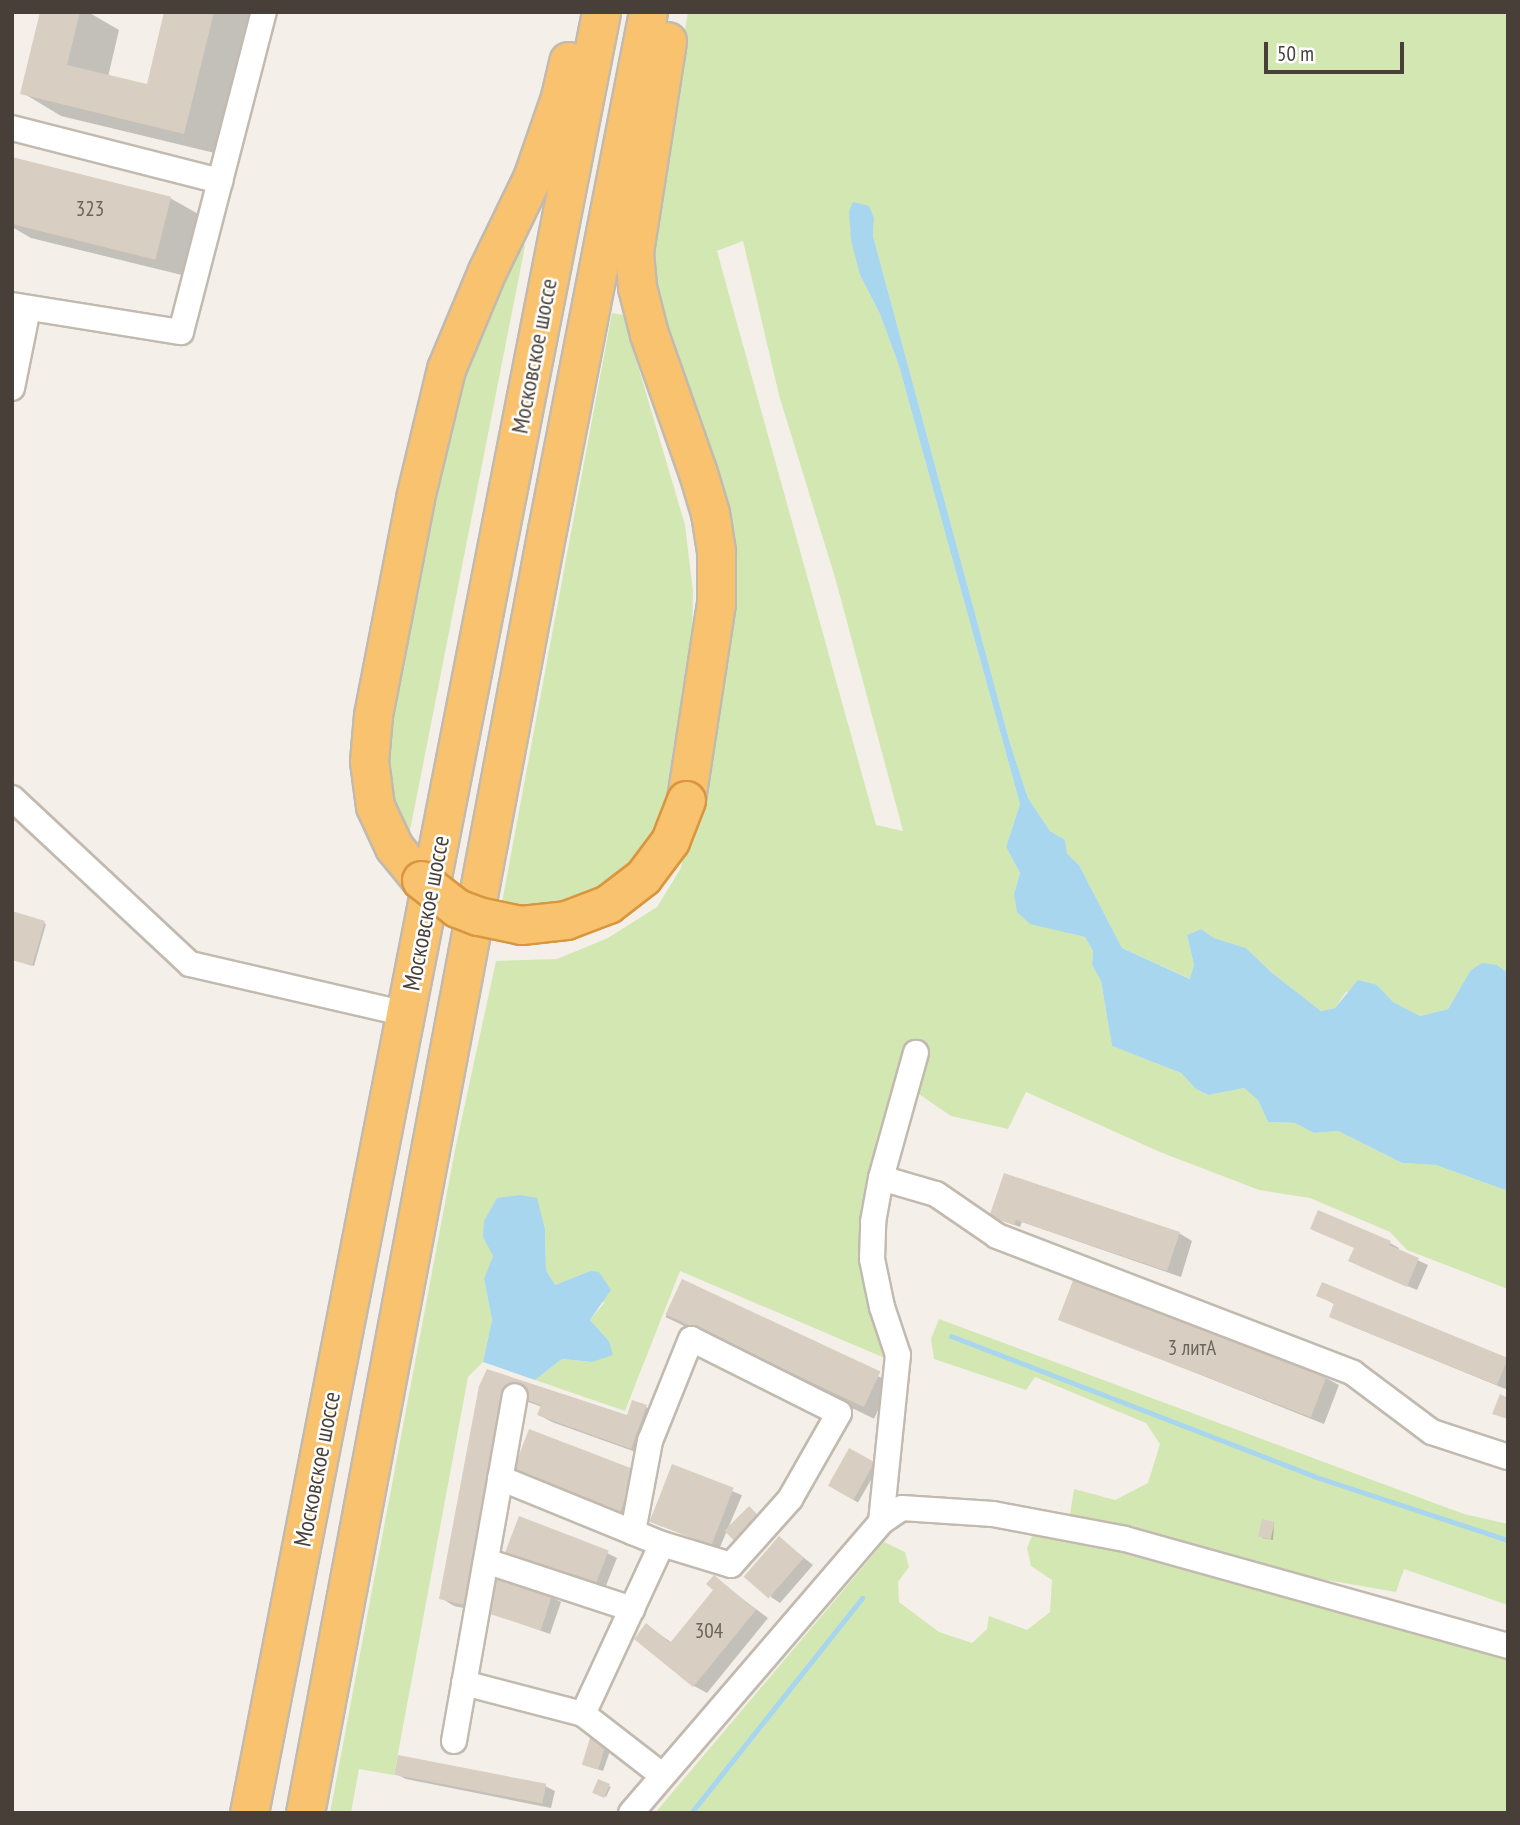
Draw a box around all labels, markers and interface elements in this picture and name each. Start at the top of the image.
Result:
scale bar [1268,28,1408,72]
text: 50 m [1277,40,1314,67]
house number: 323 [76,196,104,222]
street label: Московское шоссе [505,276,563,436]
street label: Московское шоссе [397,833,455,993]
house number: 3 литА [1168,1335,1216,1361]
street label: Московское шоссе [288,1389,346,1549]
house number: 304 [695,1618,723,1644]

